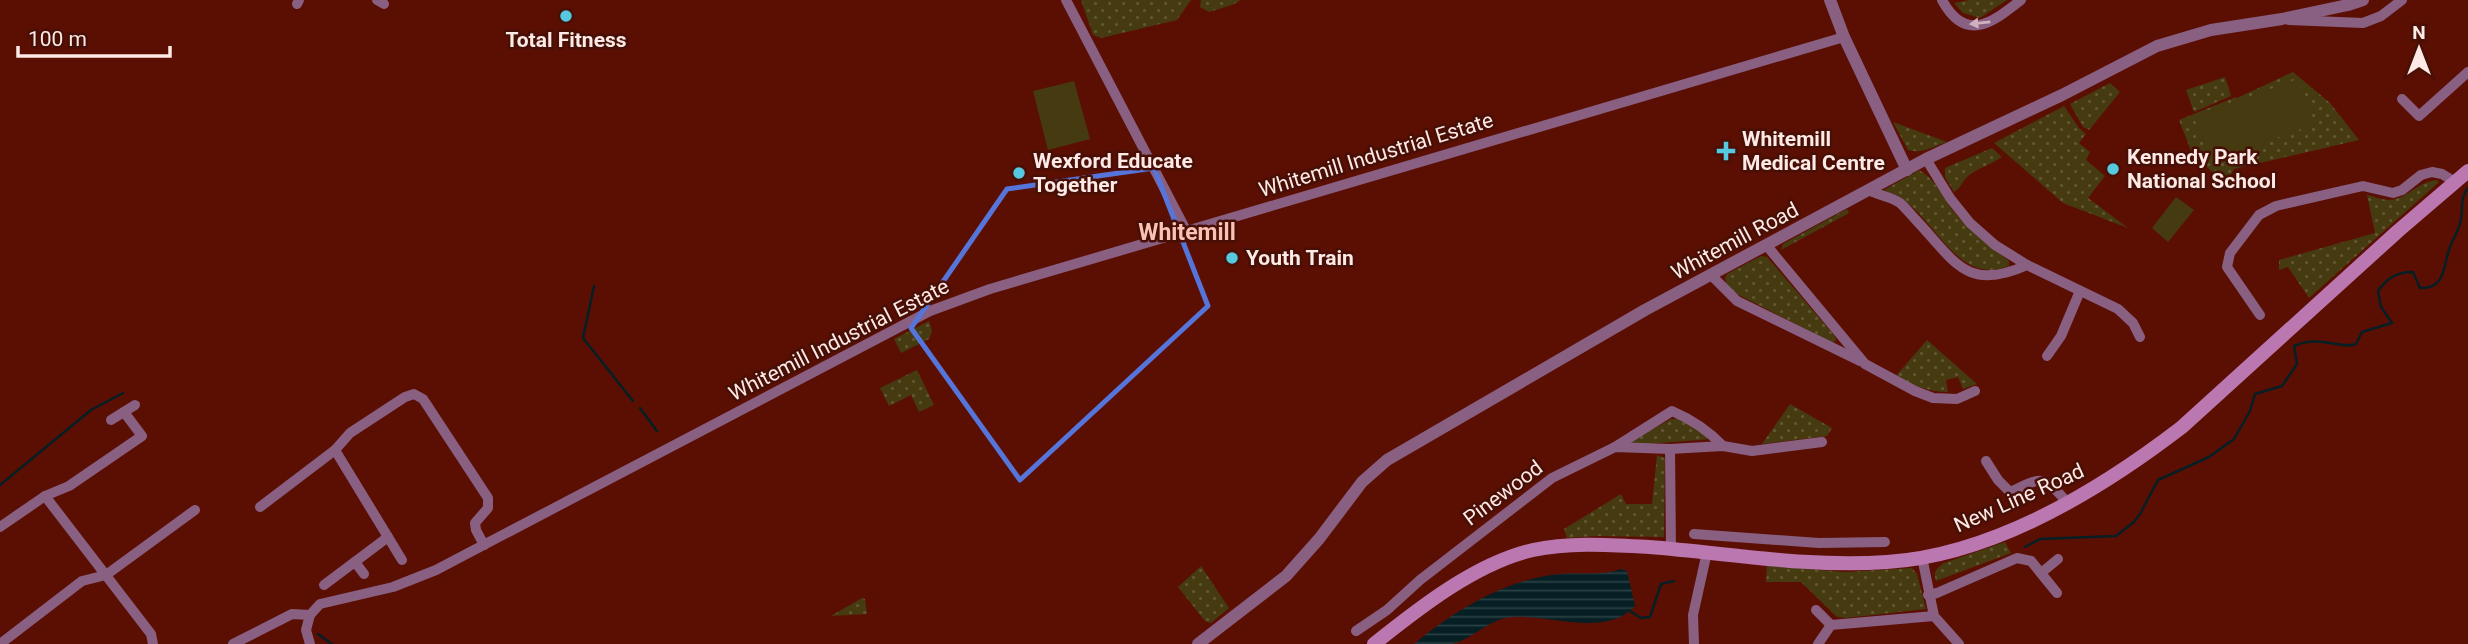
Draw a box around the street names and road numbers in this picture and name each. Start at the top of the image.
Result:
street label: Whitemill Industrial Estate [1256,108,1496,202]
street label: Whitemill Road [1667,197,1803,285]
street label: Whitemill Industrial Estate [725,274,953,406]
street label: Pinewood [1459,456,1547,530]
street label: New Line Road [1950,459,2088,537]

